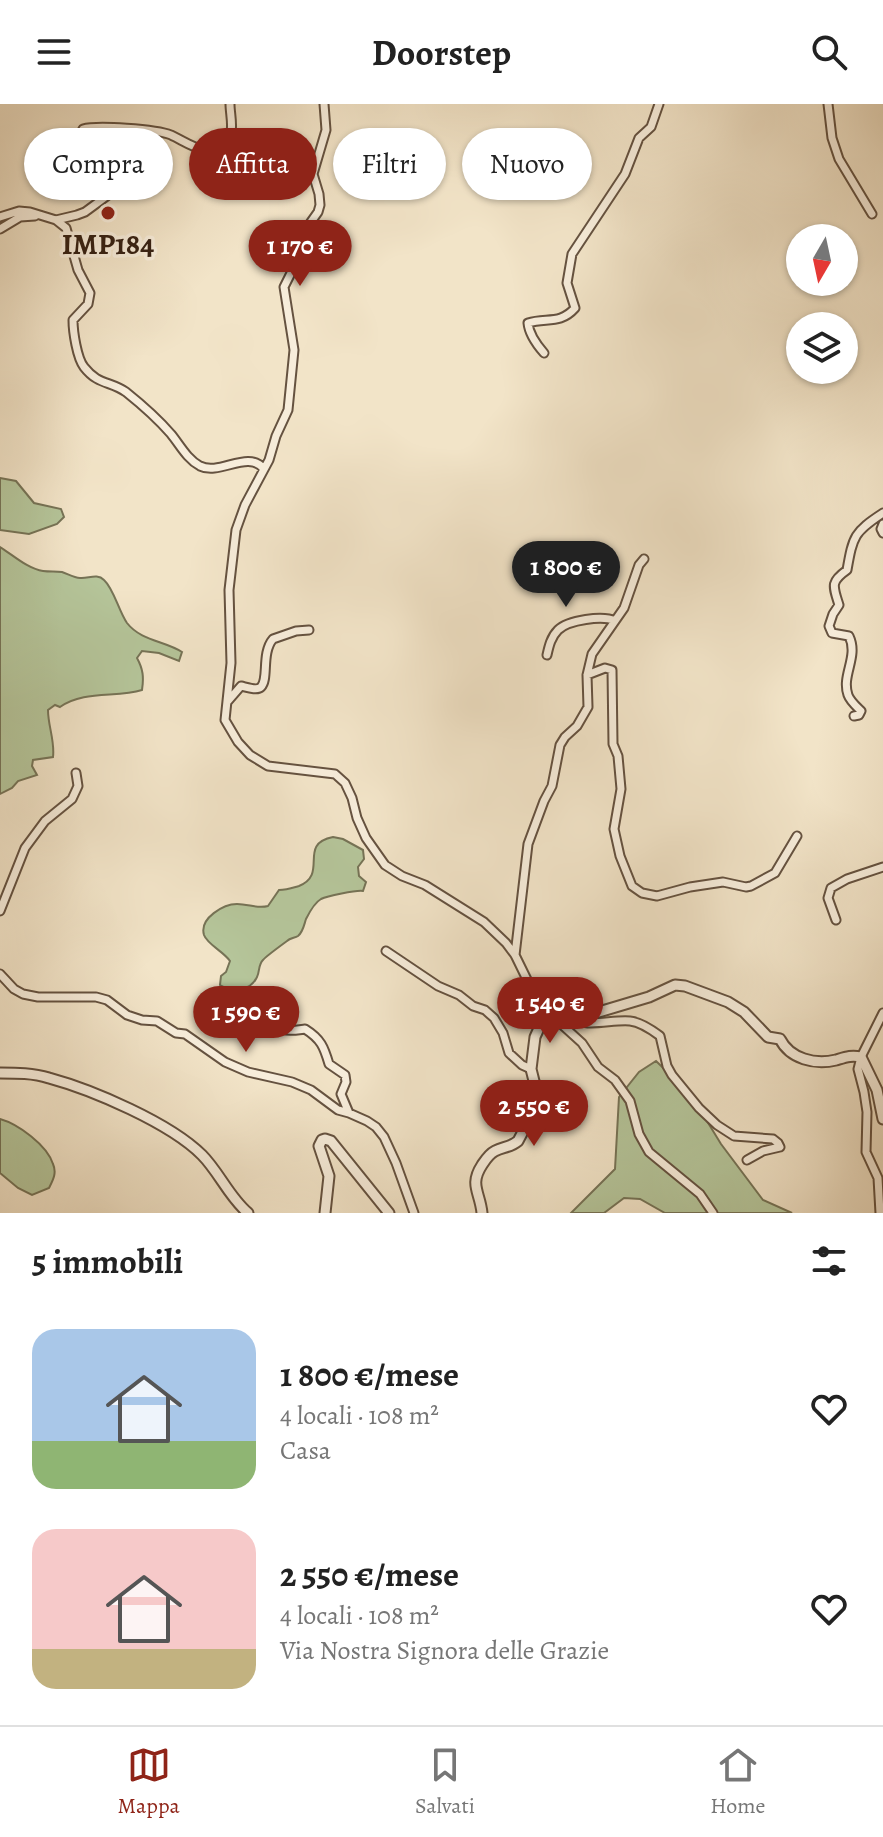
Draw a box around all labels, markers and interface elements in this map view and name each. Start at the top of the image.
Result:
text: Doorstep [372,28,511,77]
icon: menu [32,30,76,74]
icon: search [807,30,851,74]
chip: Compra [24,128,173,200]
chip: Affitta [189,128,317,200]
chip: Filtri [333,128,446,200]
chip: Nuovo [462,128,592,200]
marker: IMP184 [99,204,117,222]
pin: 1 170 € [226,220,374,288]
place label: IMP184 [62,224,154,264]
north arrow [786,224,858,296]
map controls [786,224,858,384]
text: 1 170 € [267,228,333,263]
button: layers [786,312,858,384]
pin: 1 800 € [492,541,640,609]
text: 1 800 € [530,549,602,584]
pin: 1 540 € [476,977,624,1045]
text: 1 540 € [515,985,585,1020]
pin: 1 590 € [172,986,320,1054]
text: 1 590 € [211,994,281,1029]
pin: 2 550 € [460,1080,608,1148]
text: 2 550 € [498,1088,570,1123]
text: 5 immobili [32,1238,183,1285]
icon: filters [807,1239,851,1283]
text: 1 800 €/mese [280,1351,459,1398]
icon: home [96,1361,192,1457]
icon: heart [807,1387,851,1431]
text: 4 locali · 108 m² [280,1398,439,1433]
text: Casa [280,1433,331,1468]
text: 2 550 €/mese [280,1551,459,1598]
icon: home [96,1561,192,1657]
icon: heart [807,1587,851,1631]
text: 4 locali · 108 m² [280,1598,439,1633]
text: Via Nostra Signora delle Grazie [280,1633,609,1668]
tab: Mappa [118,1743,180,1821]
tab: Salvati [415,1743,475,1821]
tab: Home [710,1743,765,1821]

